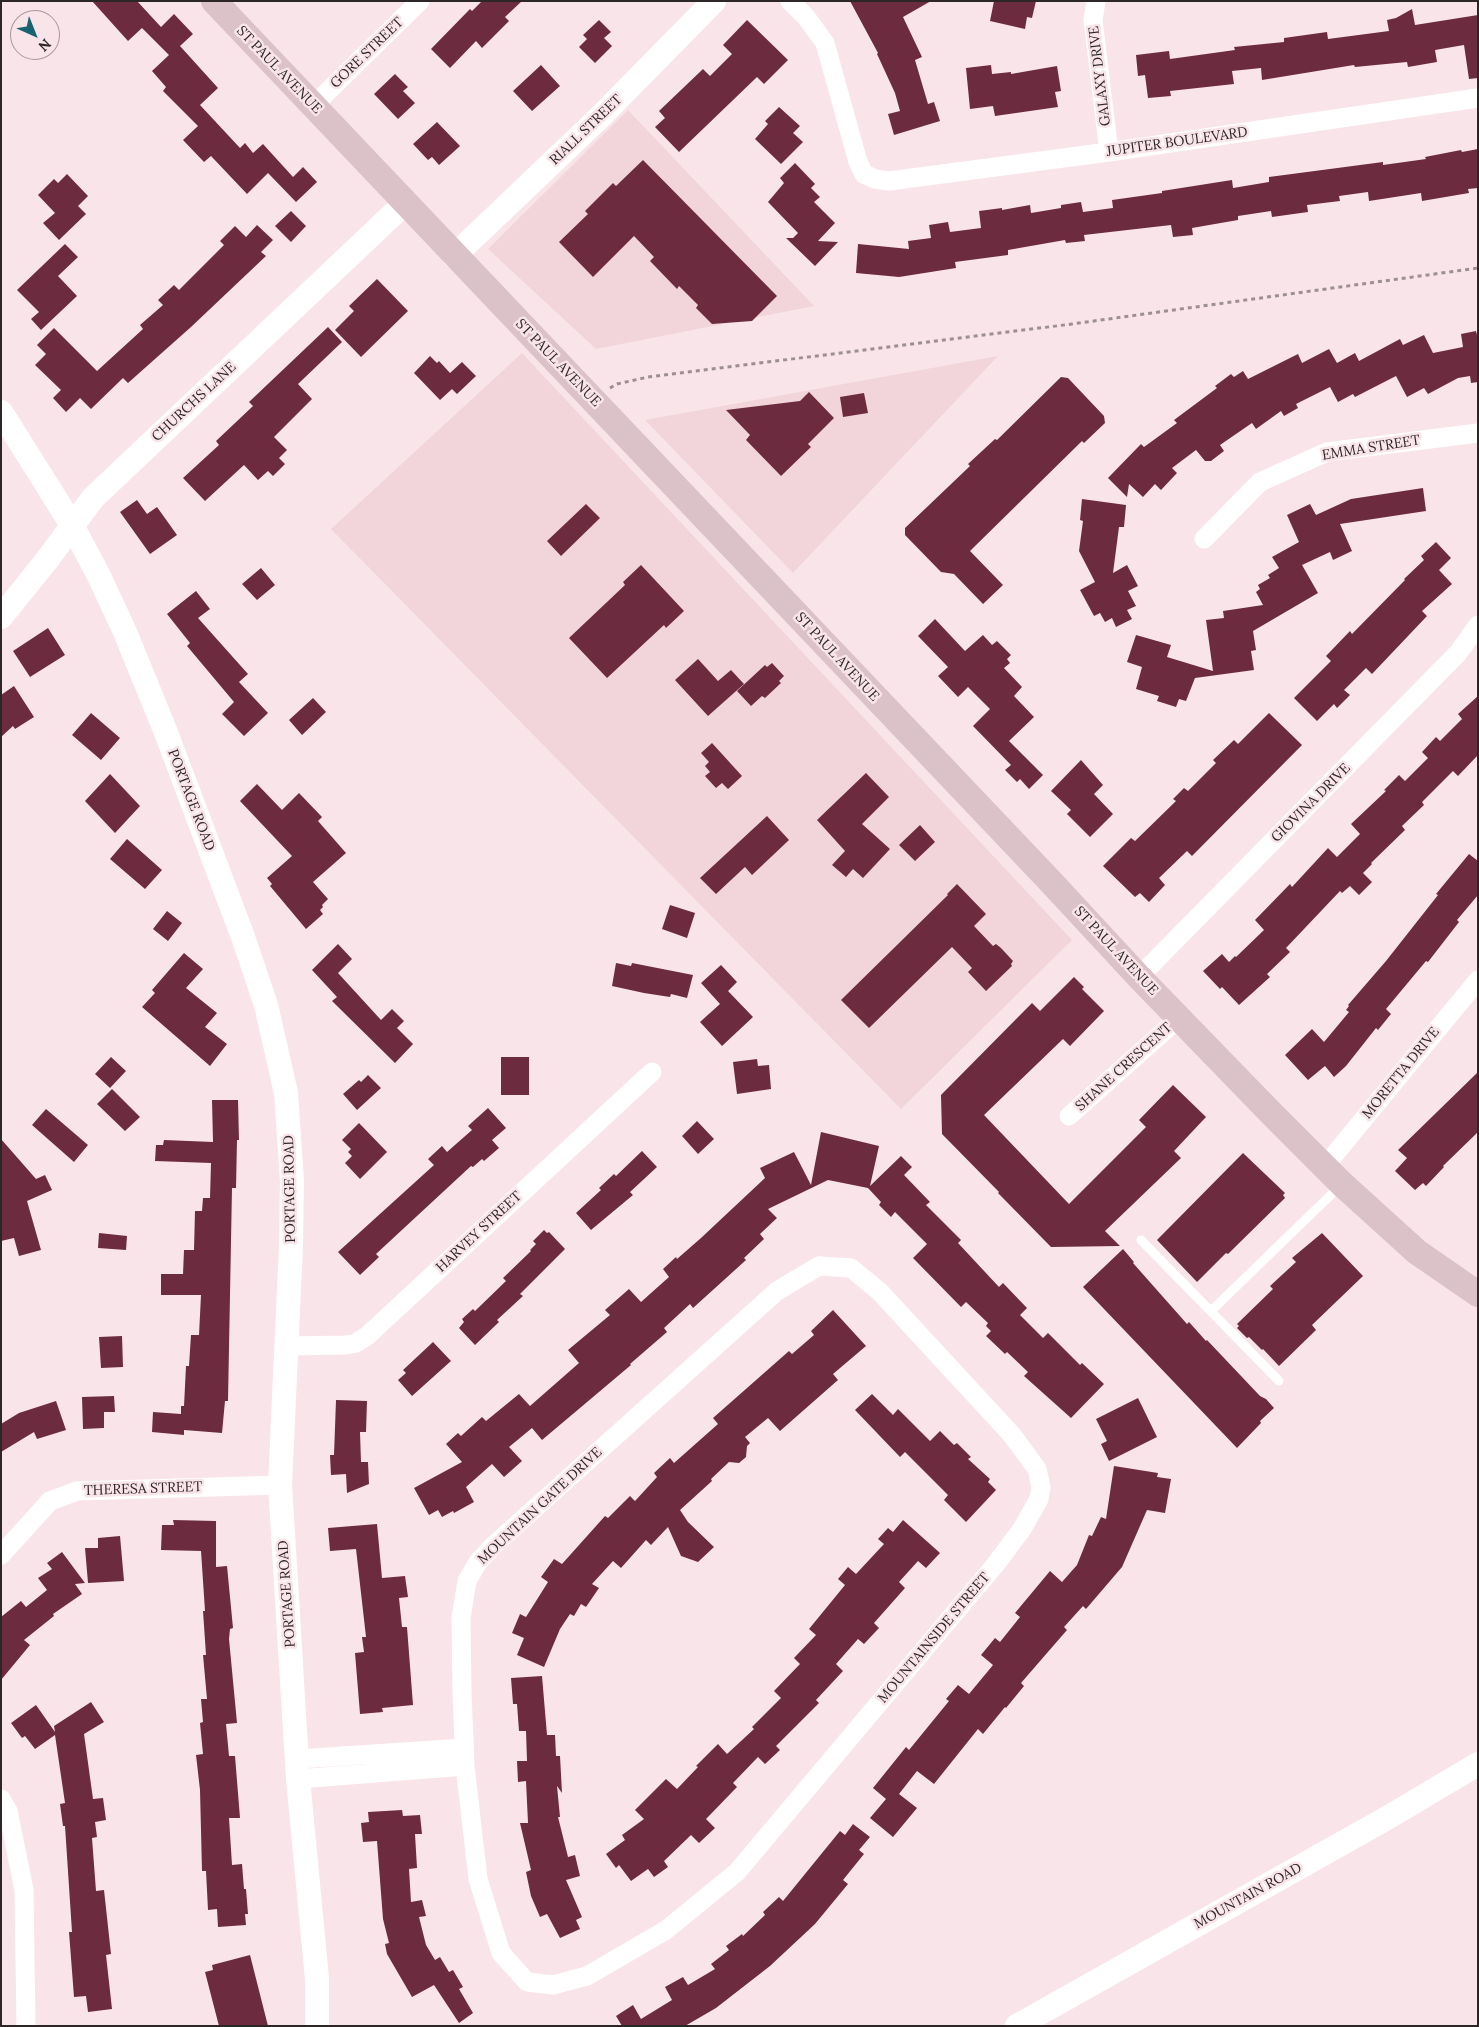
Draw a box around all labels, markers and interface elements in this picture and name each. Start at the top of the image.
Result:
north arrow [10,10,60,60]
street label: GORE STREET [327,14,407,92]
street label: ST PAUL AVENUE [233,23,325,117]
street label: GALAXY DRIVE [1086,25,1114,127]
text: N [35,35,55,55]
street label: RIALL STREET [546,91,626,169]
street label: JUPITER BOULEVARD [1105,124,1249,160]
street label: ST PAUL AVENUE [512,316,604,410]
street label: CHURCHS LANE [148,359,240,445]
street label: EMMA STREET [1321,432,1421,464]
street label: ST PAUL AVENUE [792,609,882,705]
street label: PORTAGE ROAD [164,747,218,853]
street label: GIOVINA DRIVE [1268,760,1354,846]
street label: ST PAUL AVENUE [1071,903,1161,999]
street label: SHANE CRESCENT [1072,1019,1176,1115]
street label: MORETTA DRIVE [1359,1024,1443,1122]
street label: PORTAGE ROAD [281,1135,299,1243]
street label: HARVEY STREET [433,1188,525,1276]
street label: MOUNTAIN GATE DRIVE [474,1444,606,1568]
street label: THERESA STREET [83,1479,203,1499]
street label: PORTAGE ROAD [275,1540,299,1648]
street label: MOUNTAINSIDE STREET [874,1569,994,1707]
street label: MOUNTAIN ROAD [1191,1859,1305,1933]

